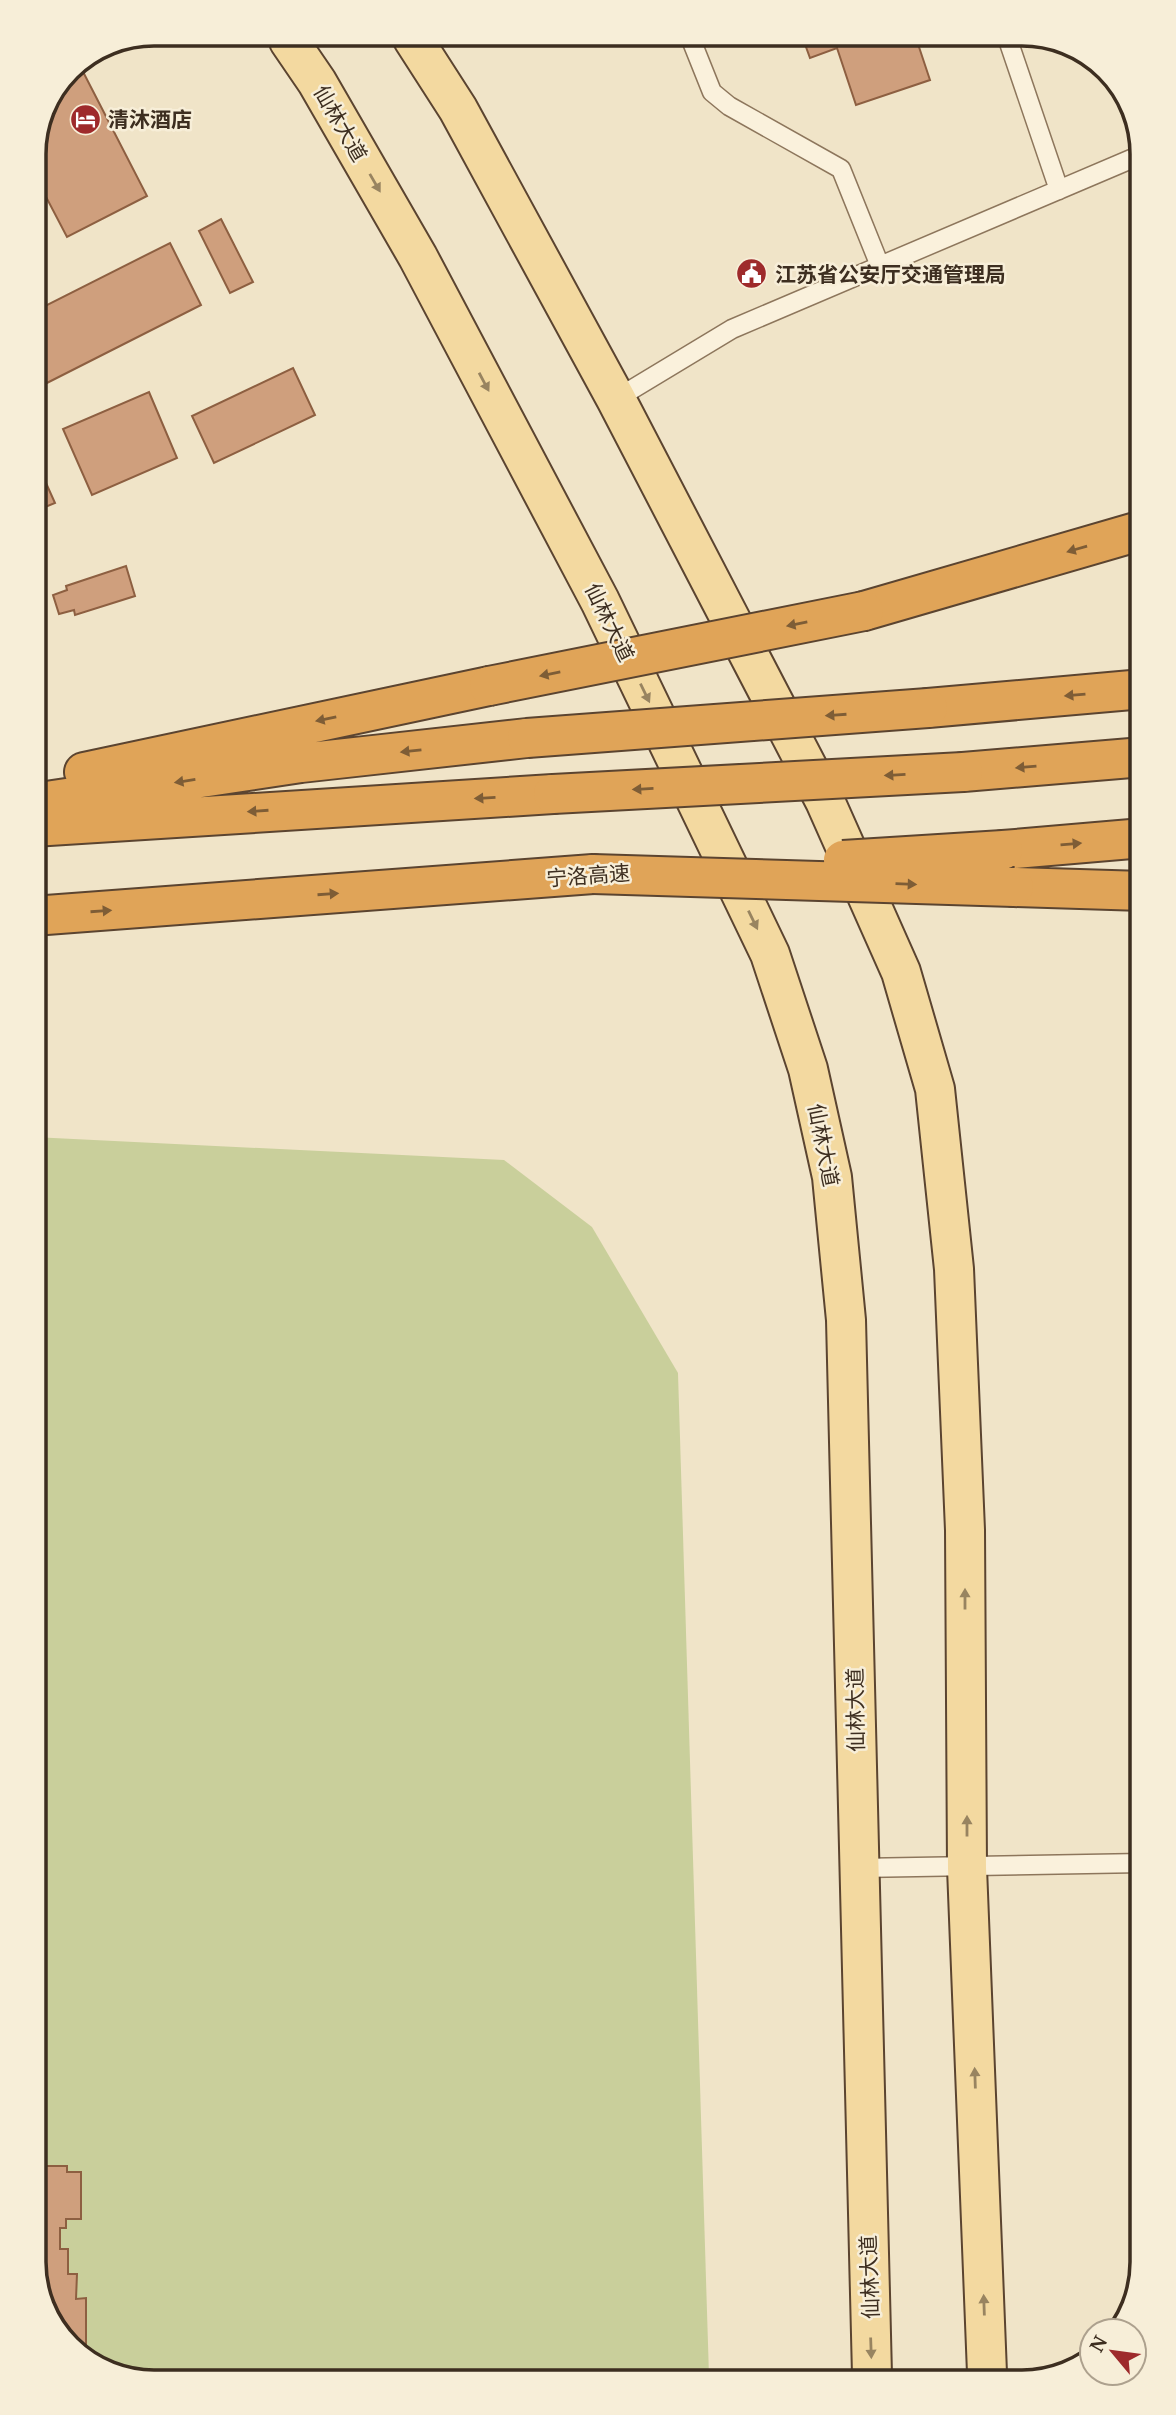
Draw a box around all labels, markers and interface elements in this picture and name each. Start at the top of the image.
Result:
street label: 仙林大道 [308,80,374,166]
hotel icon: 清沐酒店 [68,102,102,136]
place label: 清沐酒店 [108,105,192,133]
one-way arrow [369,173,381,192]
public building icon: 江苏省公安厅交通管理局 [735,257,769,291]
place label: 江苏省公安厅交通管理局 [775,260,1006,288]
one-way arrow [479,372,490,392]
one-way arrow [1066,544,1088,555]
street label: 仙林大道 [579,578,641,666]
one-way arrow [786,619,808,630]
one-way arrow [539,669,561,680]
one-way arrow [639,683,650,703]
one-way arrow [1064,690,1086,701]
one-way arrow [824,710,846,721]
one-way arrow [315,714,337,725]
one-way arrow [400,746,422,757]
one-way arrow [1015,762,1037,773]
one-way arrow [884,770,906,781]
one-way arrow [174,775,196,786]
one-way arrow [632,783,654,794]
one-way arrow [473,792,495,803]
one-way arrow [246,806,268,817]
one-way arrow [1060,838,1082,849]
street label: 宁洛高速 [545,858,631,892]
one-way arrow [895,878,917,890]
one-way arrow [318,888,340,899]
one-way arrow [91,905,113,916]
one-way arrow [748,910,759,930]
street label: 仙林大道 [802,1101,846,1189]
one-way arrow [959,1587,971,1609]
street label: 仙林大道 [840,1668,870,1752]
one-way arrow [961,1815,973,1837]
one-way arrow [969,2067,980,2089]
street label: 仙林大道 [854,2235,884,2319]
one-way arrow [978,2294,989,2316]
north arrow [1078,2317,1148,2387]
text: N [1083,2331,1113,2357]
one-way arrow [866,2337,877,2359]

